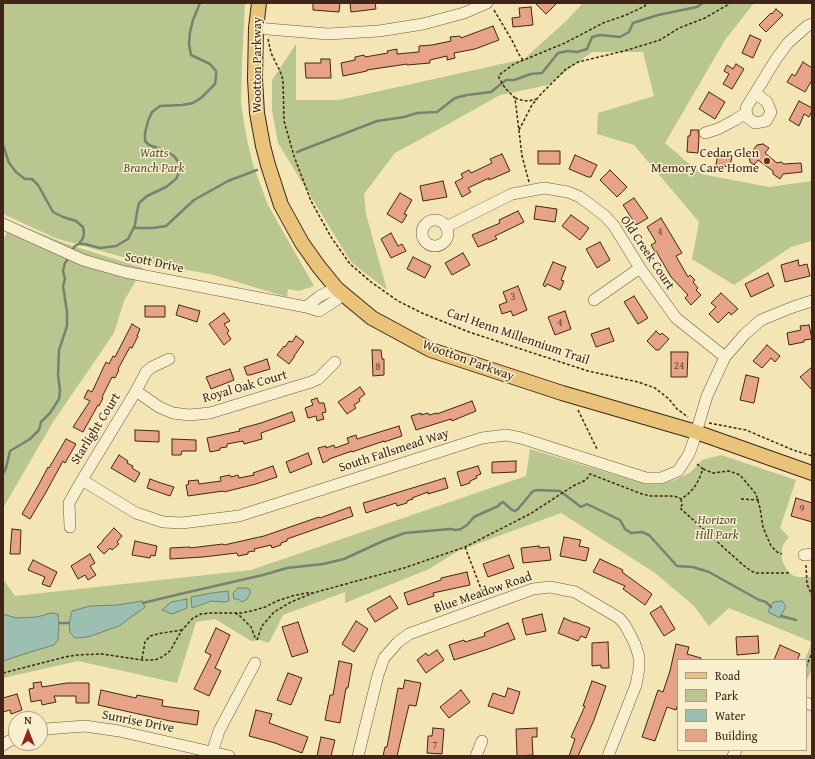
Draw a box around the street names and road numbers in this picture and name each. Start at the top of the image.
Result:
street label: Wootton Parkway [250,17,266,113]
street label: Old Creek Court [617,213,677,293]
street label: Scott Drive [123,249,185,277]
street label: Carl Henn Millennium Trail [445,305,591,369]
street label: Wootton Parkway [420,337,516,385]
street label: Royal Oak Court [201,367,289,407]
street label: Starlight Court [68,390,124,468]
street label: South Fallsmead Way [337,426,451,476]
street label: Blue Meadow Road [432,569,534,617]
street label: Sunrise Drive [101,707,175,737]

